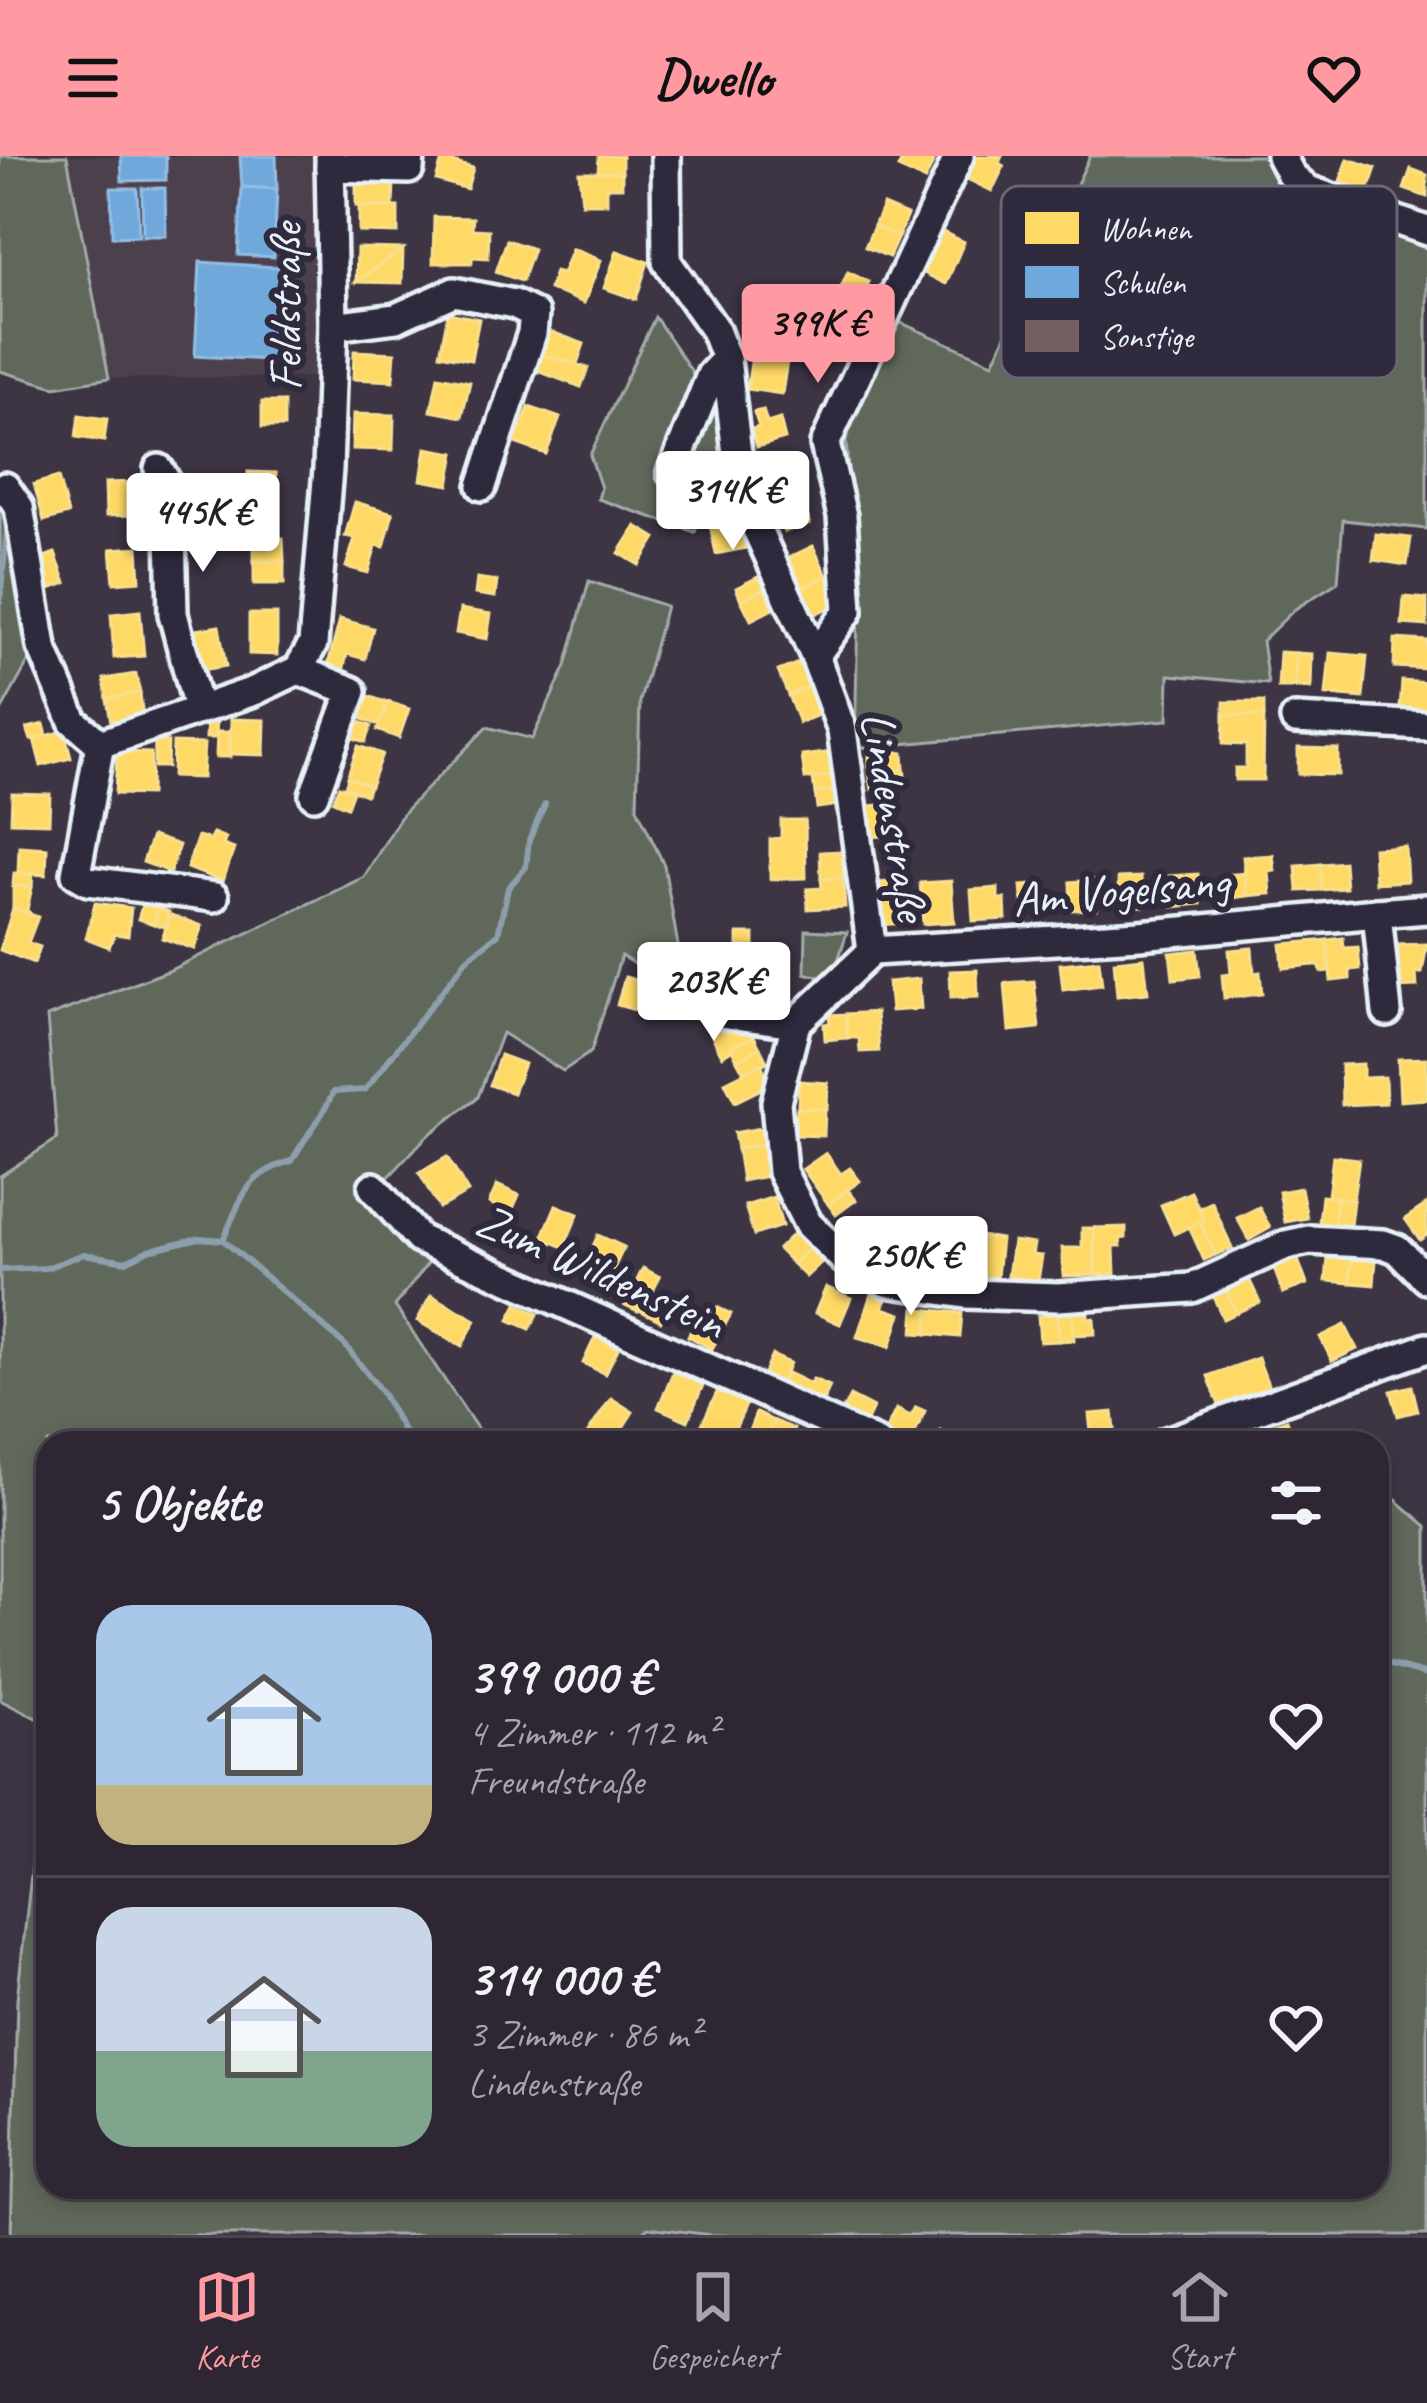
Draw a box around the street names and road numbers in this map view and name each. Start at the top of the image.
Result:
street label: Feldstraße [255,220,315,391]
street label: Lindenstraße [847,707,943,929]
street label: Am Vogelsang [1010,850,1235,929]
street label: Zum Wildenstein [467,1189,736,1353]

